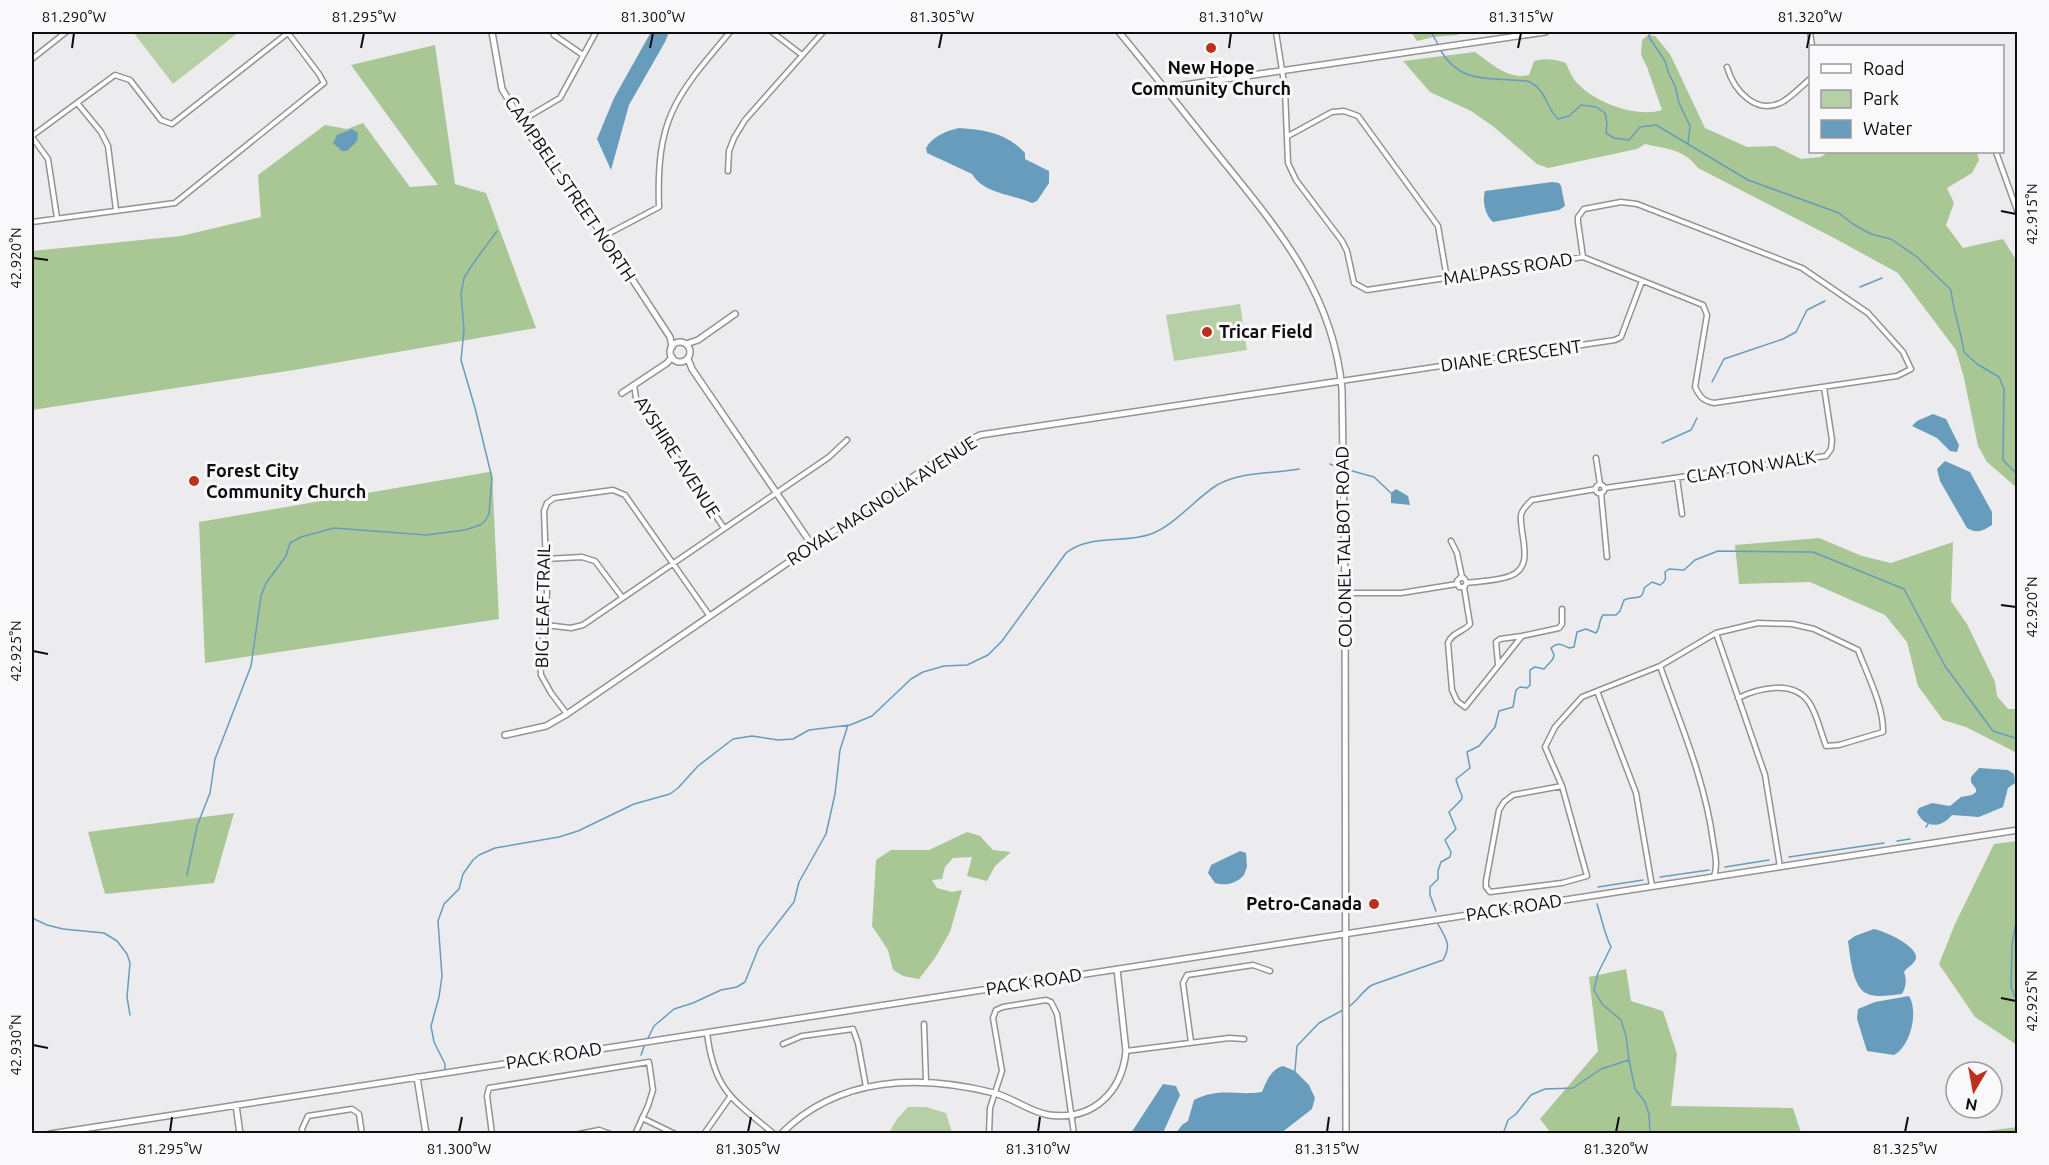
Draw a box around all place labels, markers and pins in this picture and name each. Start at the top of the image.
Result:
marker: New Hope Community Church [1204,41,1218,55]
place label: New Hope Community Church [1131,57,1291,98]
place label: Tricar Field [1219,321,1313,341]
marker: Tricar Field [1200,325,1214,339]
place label: Forest City Community Church [206,460,366,501]
marker: Forest City Community Church [187,474,201,488]
place label: Petro-Canada [1246,893,1362,913]
marker: Petro-Canada [1367,897,1381,911]

